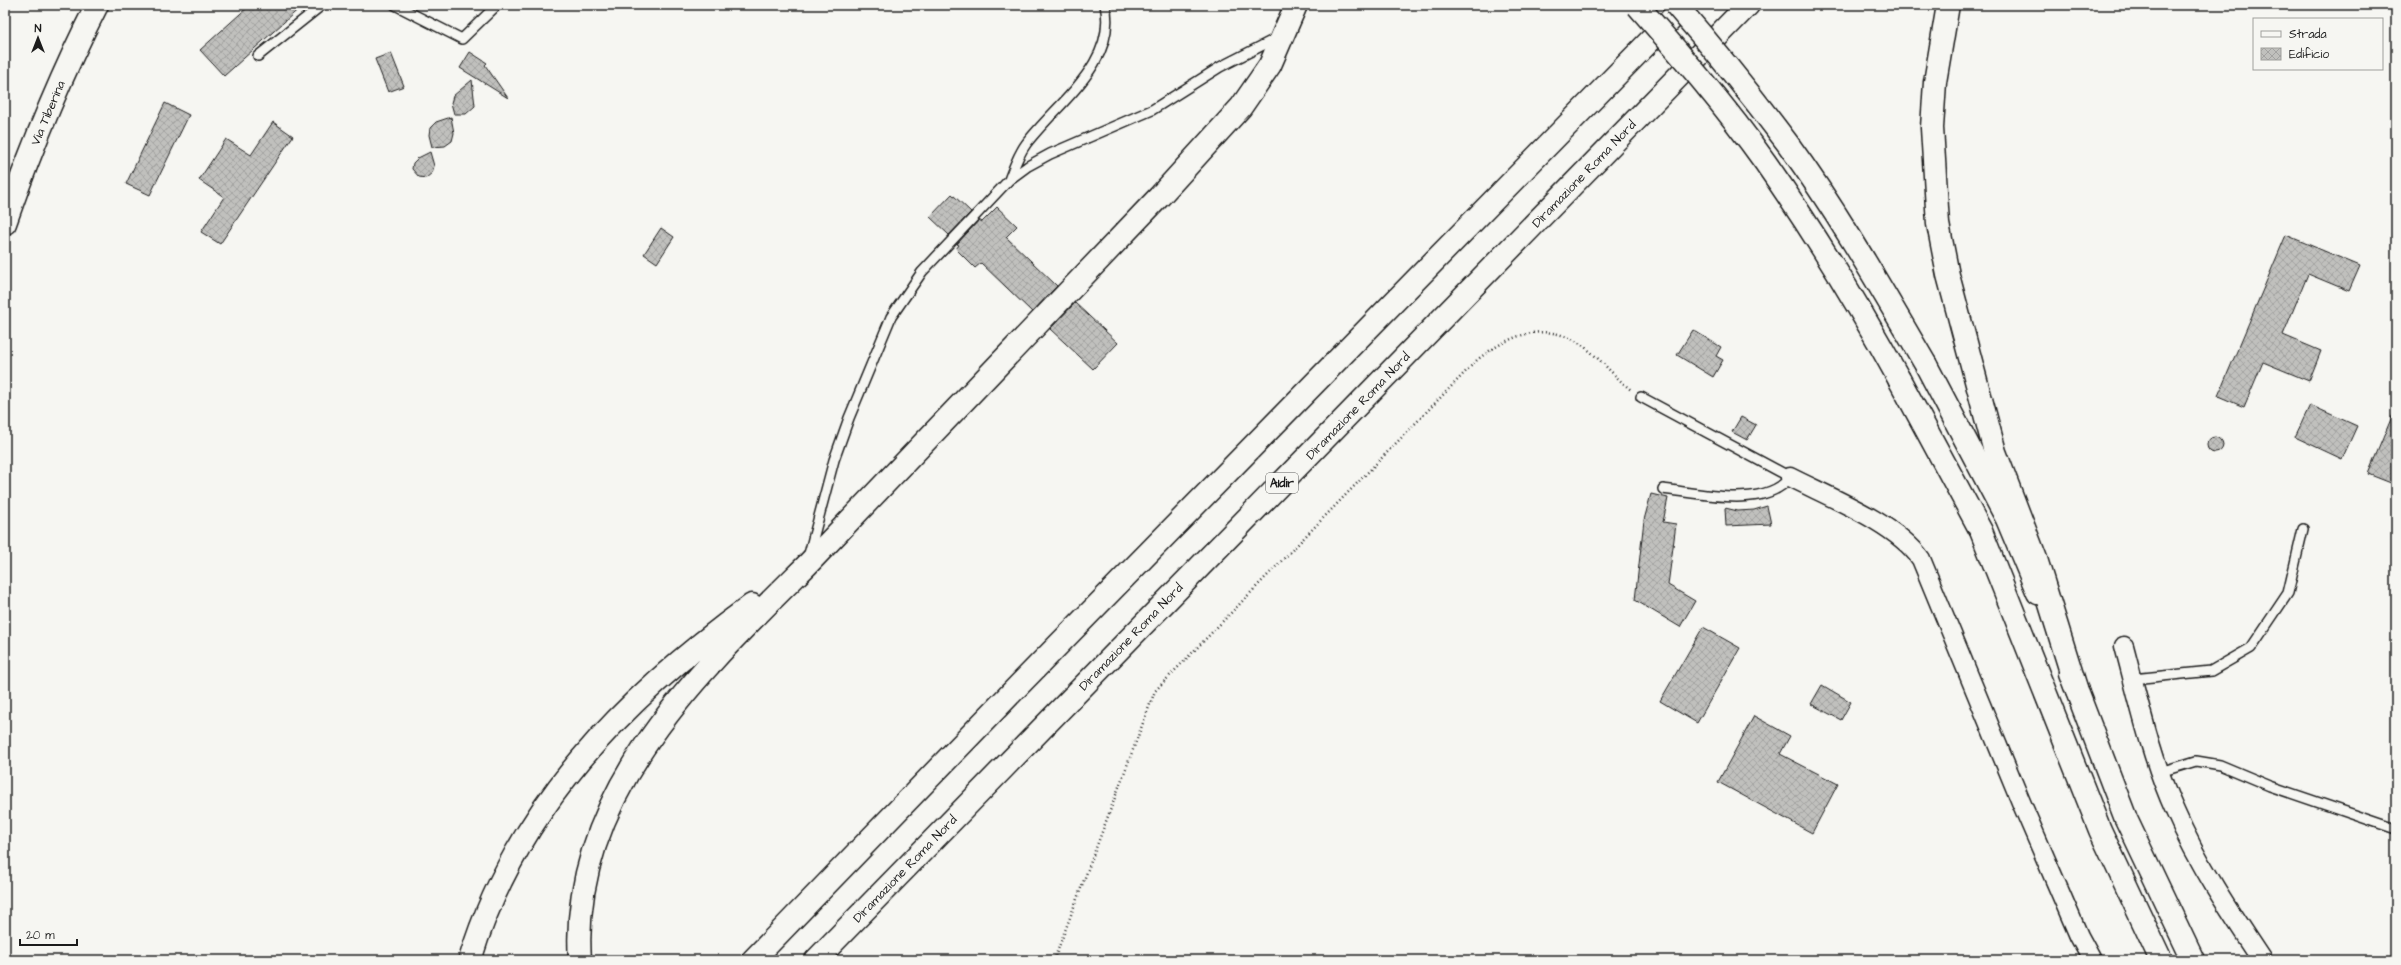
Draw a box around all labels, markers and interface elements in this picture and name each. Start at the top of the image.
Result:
north arrow [18,18,58,58]
legend [2253,18,2383,70]
text: N [35,21,42,36]
text: Strada [2289,26,2327,43]
text: Edificio [2289,46,2329,63]
street label: Via Tiberina [26,78,70,148]
street label: Diramazione Roma Nord [1528,116,1640,232]
street label: Diramazione Roma Nord [1302,348,1414,464]
road number: A1dir [1266,473,1298,493]
street label: Diramazione Roma Nord [1075,579,1187,695]
street label: Diramazione Roma Nord [849,811,961,927]
scale bar [20,921,77,947]
text: 20 m [26,927,55,944]

